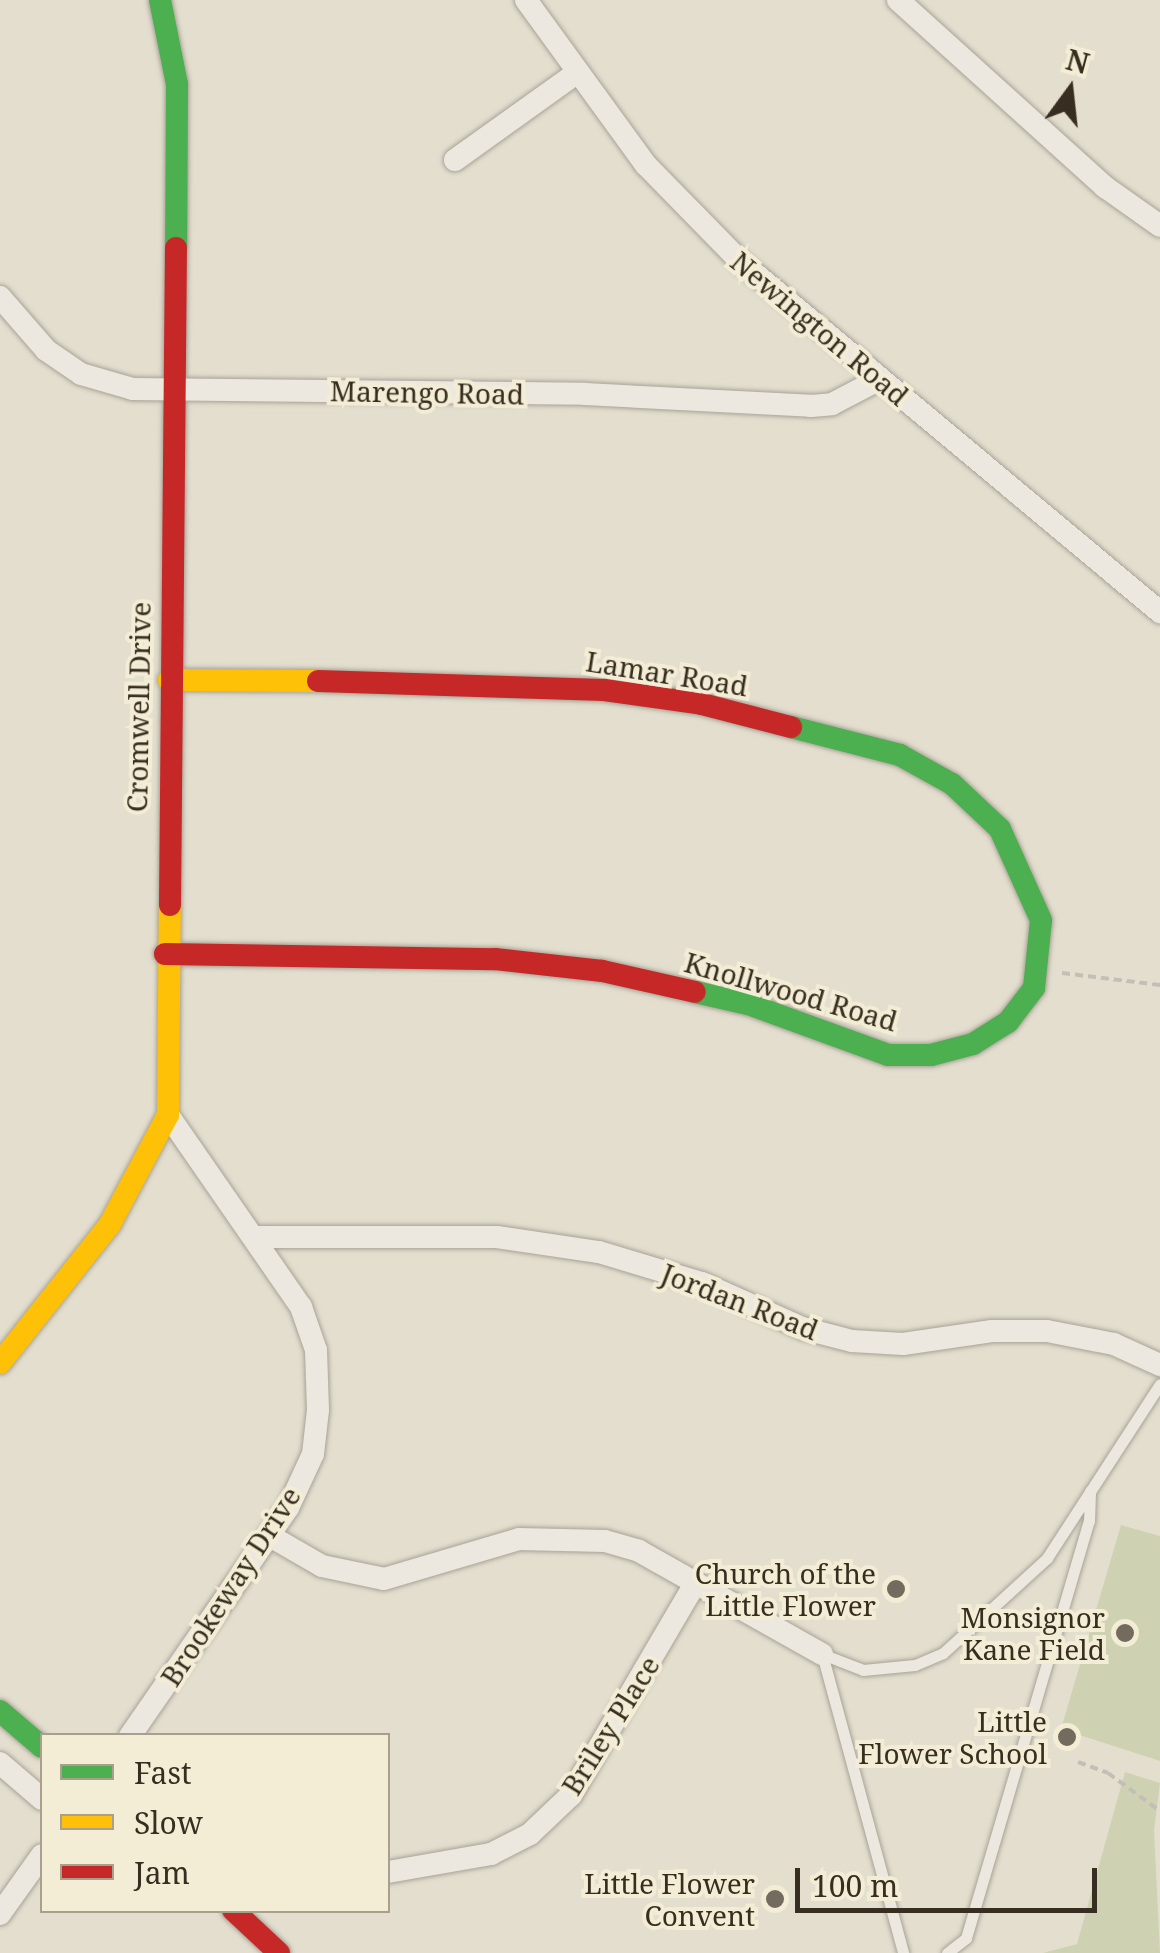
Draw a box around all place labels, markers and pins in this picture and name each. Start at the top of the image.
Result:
place label: Church of the Little Flower [695,1556,876,1622]
marker: Church of the Little Flower [885,1578,907,1600]
place label: Monsignor Kane Field [960,1600,1105,1666]
marker: Monsignor Kane Field [1114,1622,1136,1644]
place label: Little Flower School [858,1704,1047,1770]
marker: Little Flower School [1056,1726,1078,1748]
place label: Little Flower Convent [584,1866,755,1932]
marker: Little Flower Convent [764,1888,786,1910]

